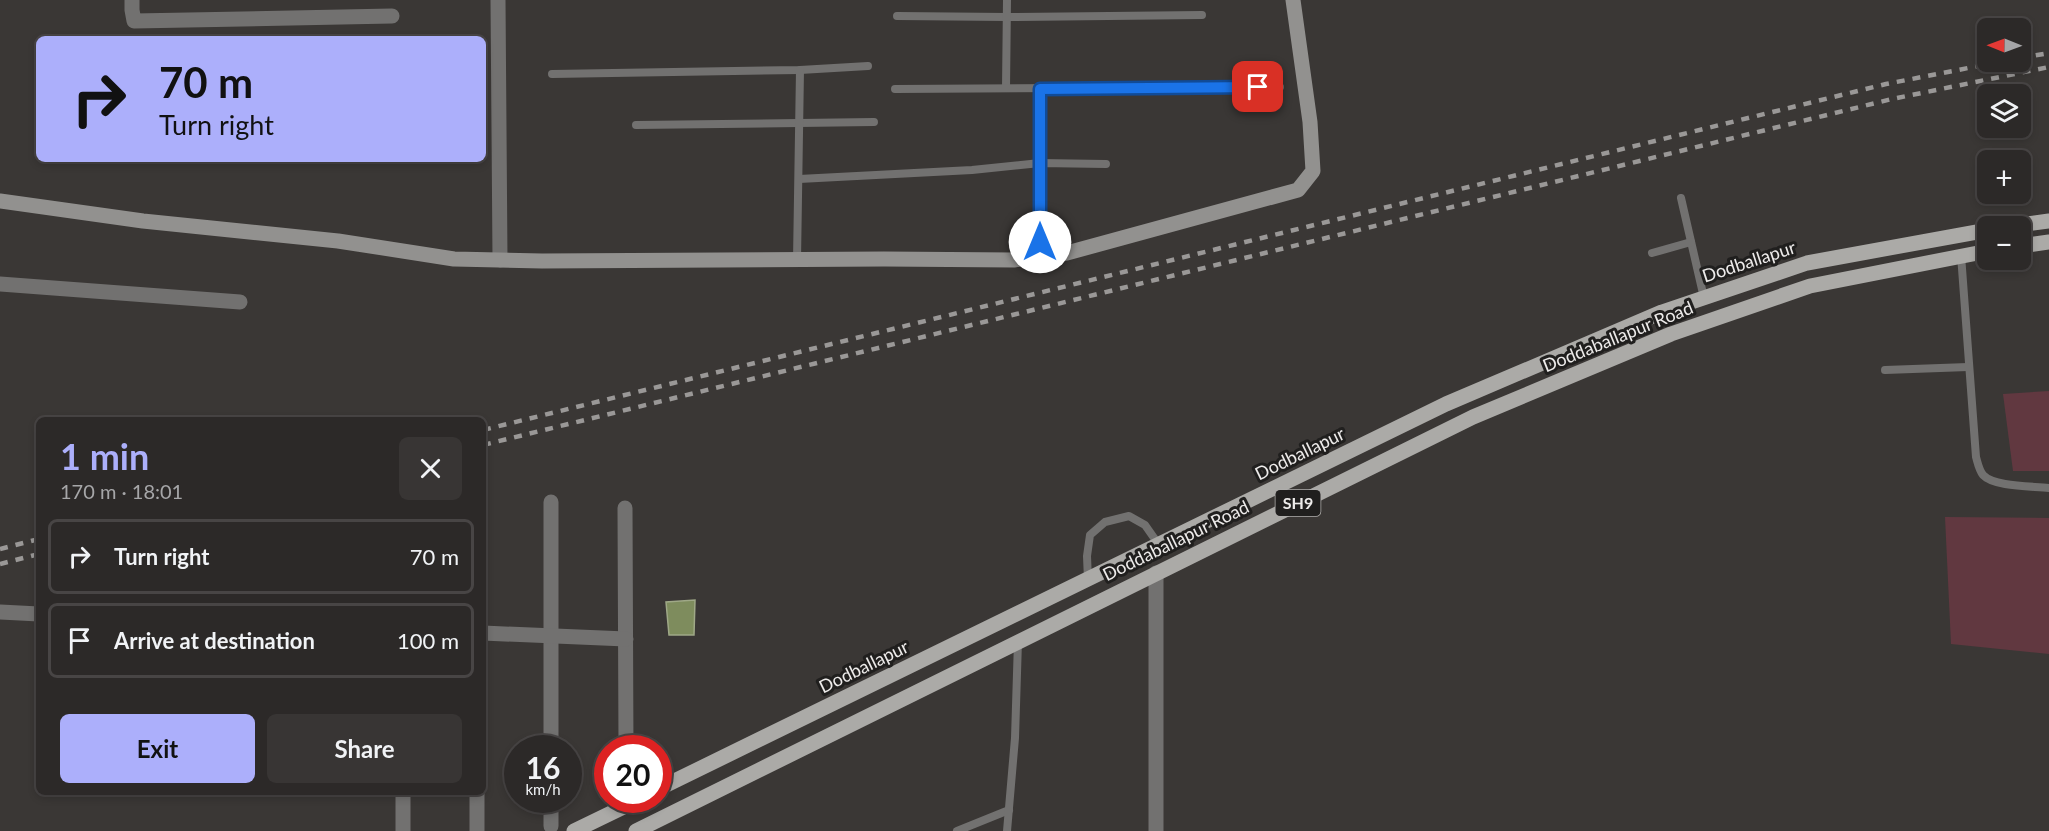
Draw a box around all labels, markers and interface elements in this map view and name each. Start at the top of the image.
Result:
north arrow [1977,18,2031,72]
map controls [1977,18,2031,270]
text: 70 m [159,57,253,107]
icon: right [60,60,138,138]
pin [1232,61,1283,112]
icon: arrive [1241,70,1274,103]
button: layers [1977,84,2031,138]
text: Turn right [159,108,274,141]
button: + [1977,150,2031,204]
position arrow [1008,210,1072,274]
button: − [1977,216,2031,270]
street label: Dodballapur [1699,235,1799,286]
street label: Doddaballapur Road [1539,296,1696,376]
street label: Dodballapur [1251,422,1348,484]
text: 1 min [60,434,149,478]
button: close [399,437,462,500]
text: 170 m · 18:01 [60,479,183,503]
road number: SH9 [1276,490,1320,516]
street label: Doddaballapur Road [1099,495,1252,585]
icon: right [63,540,96,573]
text: Turn right [114,543,209,570]
text: 70 m [410,543,459,570]
icon: arrive [63,624,96,657]
text: Arrive at destination [114,627,315,654]
text: 100 m [397,627,459,654]
street label: Dodballapur [815,635,912,697]
button: Exit [60,714,255,783]
button: Share [267,714,462,783]
speed limit sign: 20 [594,735,672,813]
text: 16 [526,749,560,785]
text: km/h [525,780,561,798]

